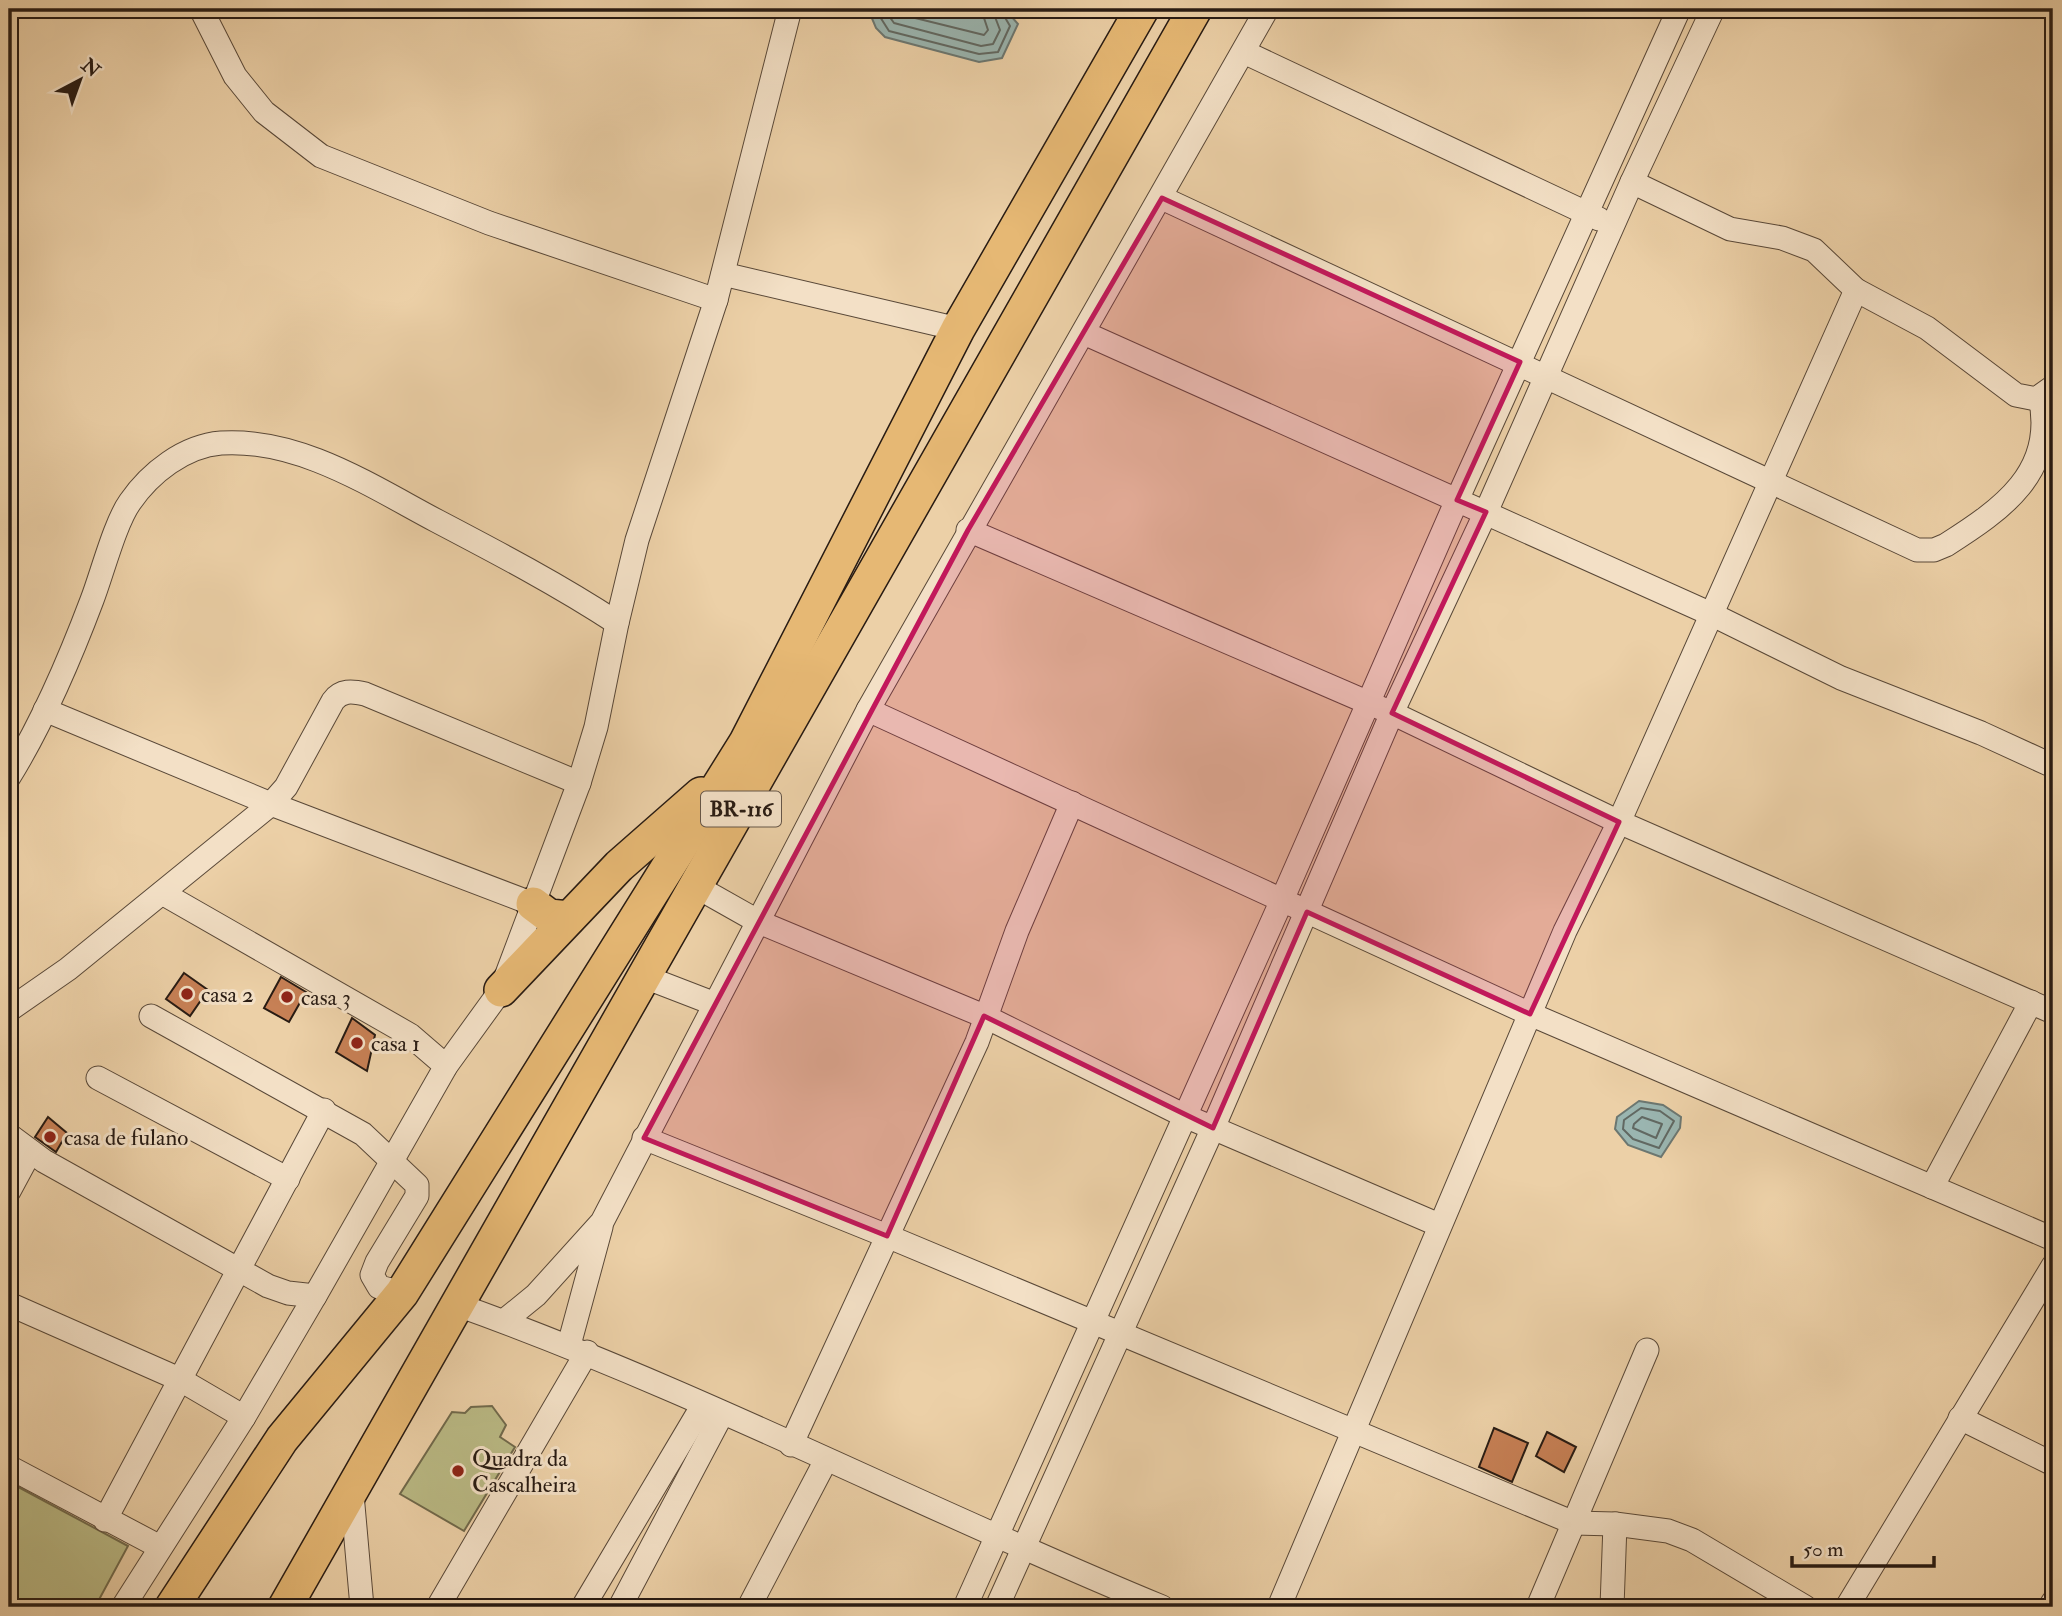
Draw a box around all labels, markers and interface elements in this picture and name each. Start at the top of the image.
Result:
north arrow [46,46,116,116]
text: N [75,53,106,83]
road number: BR-116 [701,792,781,826]
place label: casa 2 [201,980,254,1009]
place label: casa 3 [301,983,351,1012]
marker: casa 2 [179,986,195,1002]
marker: casa 3 [279,989,295,1005]
place label: casa 1 [371,1029,420,1058]
marker: casa 1 [349,1035,365,1051]
place label: casa de fulano [64,1123,188,1152]
marker: casa de fulano [42,1129,58,1145]
place label: Quadra da Cascalheira [472,1444,577,1499]
marker: Quadra da Cascalheira [450,1463,466,1479]
scale bar [1792,1525,1934,1569]
text: 50 m [1803,1536,1844,1563]

